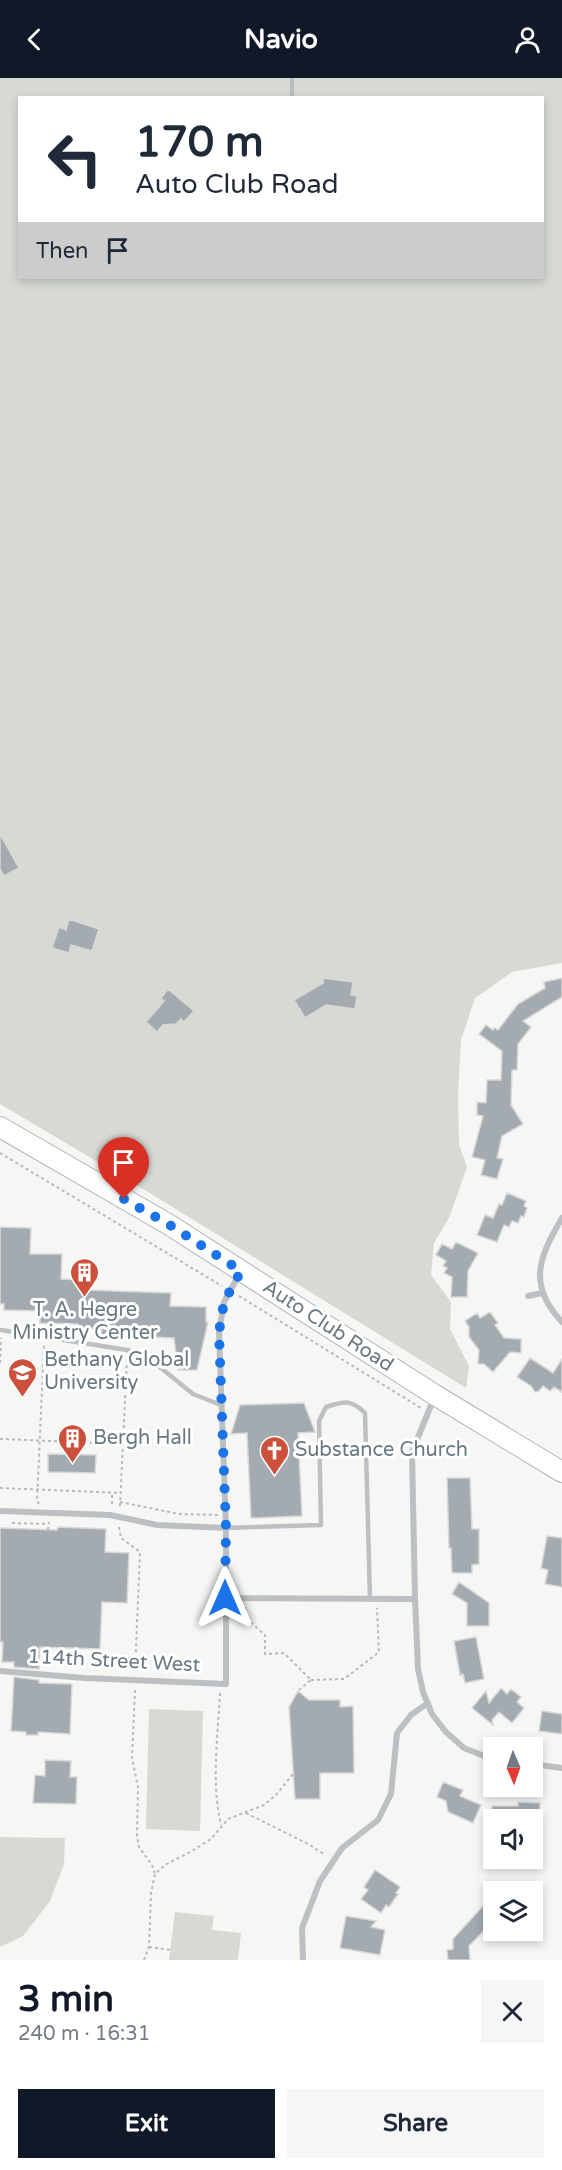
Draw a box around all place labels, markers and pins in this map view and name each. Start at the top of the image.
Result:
pin [98,1137,149,1199]
building icon: T. A. Hegre Ministry Center [69,1256,101,1298]
place label: T. A. Hegre Ministry Center [12,1298,158,1345]
place label: Bethany Global University [44,1348,189,1395]
school or university icon: Bethany Global University [7,1356,39,1398]
building icon: Bergh Hall [56,1422,88,1464]
place label: Bergh Hall [93,1426,192,1450]
church icon: Substance Church [258,1434,290,1476]
place label: Substance Church [295,1438,468,1462]

